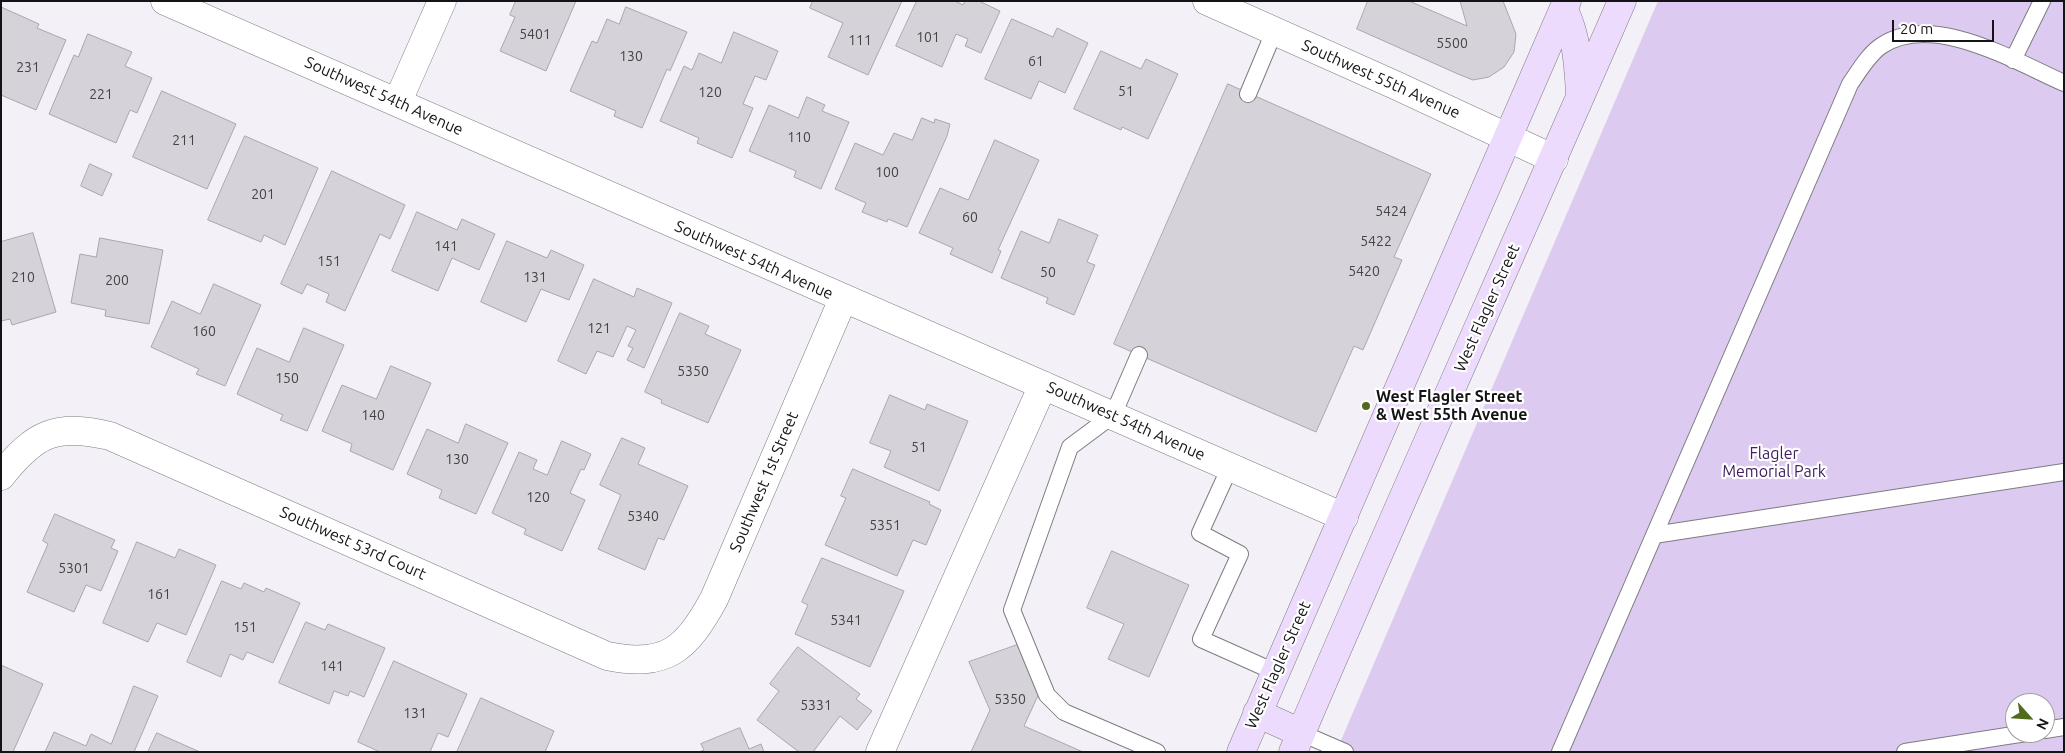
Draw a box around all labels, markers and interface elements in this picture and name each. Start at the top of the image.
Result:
scale bar [1895,10,1998,42]
text: 20 m [1900,20,1933,37]
house number: 5401 [519,26,551,42]
house number: 101 [916,29,940,45]
house number: 111 [848,32,872,48]
street label: Southwest 55th Avenue [1299,35,1463,123]
house number: 5500 [1436,35,1468,51]
house number: 130 [619,48,643,64]
street label: Southwest 54th Avenue [302,52,466,140]
house number: 61 [1028,53,1044,69]
house number: 231 [16,59,40,75]
house number: 51 [1118,83,1134,99]
house number: 120 [698,84,722,100]
house number: 221 [89,86,113,102]
house number: 110 [787,129,811,145]
house number: 211 [172,132,196,148]
house number: 100 [875,164,899,180]
house number: 201 [251,186,275,202]
house number: 5424 [1375,203,1407,219]
house number: 60 [962,209,978,225]
street label: Southwest 54th Avenue [672,216,836,304]
house number: 5422 [1360,233,1392,249]
house number: 141 [434,238,458,254]
street label: West Flagler Street [1450,241,1524,375]
house number: 151 [317,253,341,269]
house number: 5420 [1348,263,1380,279]
house number: 50 [1040,264,1056,280]
house number: 210 [11,269,35,285]
house number: 131 [523,269,547,285]
house number: 200 [105,272,129,288]
house number: 121 [587,320,611,336]
house number: 160 [192,323,216,339]
house number: 5350 [677,363,709,379]
house number: 150 [275,370,299,386]
street label: Southwest 54th Avenue [1044,377,1208,465]
place label: West Flagler Street & West 55th Avenue [1376,387,1527,425]
marker: West Flagler Street & West 55th Avenue [1360,400,1372,412]
house number: 140 [361,407,385,423]
street label: Southwest 1st Street [726,409,802,555]
house number: 51 [911,439,927,455]
park label: Flagler Memorial Park [1722,444,1826,482]
house number: 130 [445,451,469,467]
house number: 120 [526,489,550,505]
street label: Southwest 53rd Court [277,502,429,584]
house number: 5340 [627,508,659,524]
house number: 5351 [869,517,901,533]
house number: 5301 [58,560,90,576]
house number: 161 [147,586,171,602]
street label: West Flagler Street [1241,598,1315,732]
house number: 5341 [830,612,862,628]
house number: 151 [233,619,257,635]
house number: 141 [320,658,344,674]
house number: 5350 [994,691,1026,707]
north arrow [2005,693,2055,743]
house number: 5331 [800,697,832,713]
house number: 131 [403,705,427,721]
text: N [2033,716,2052,732]

